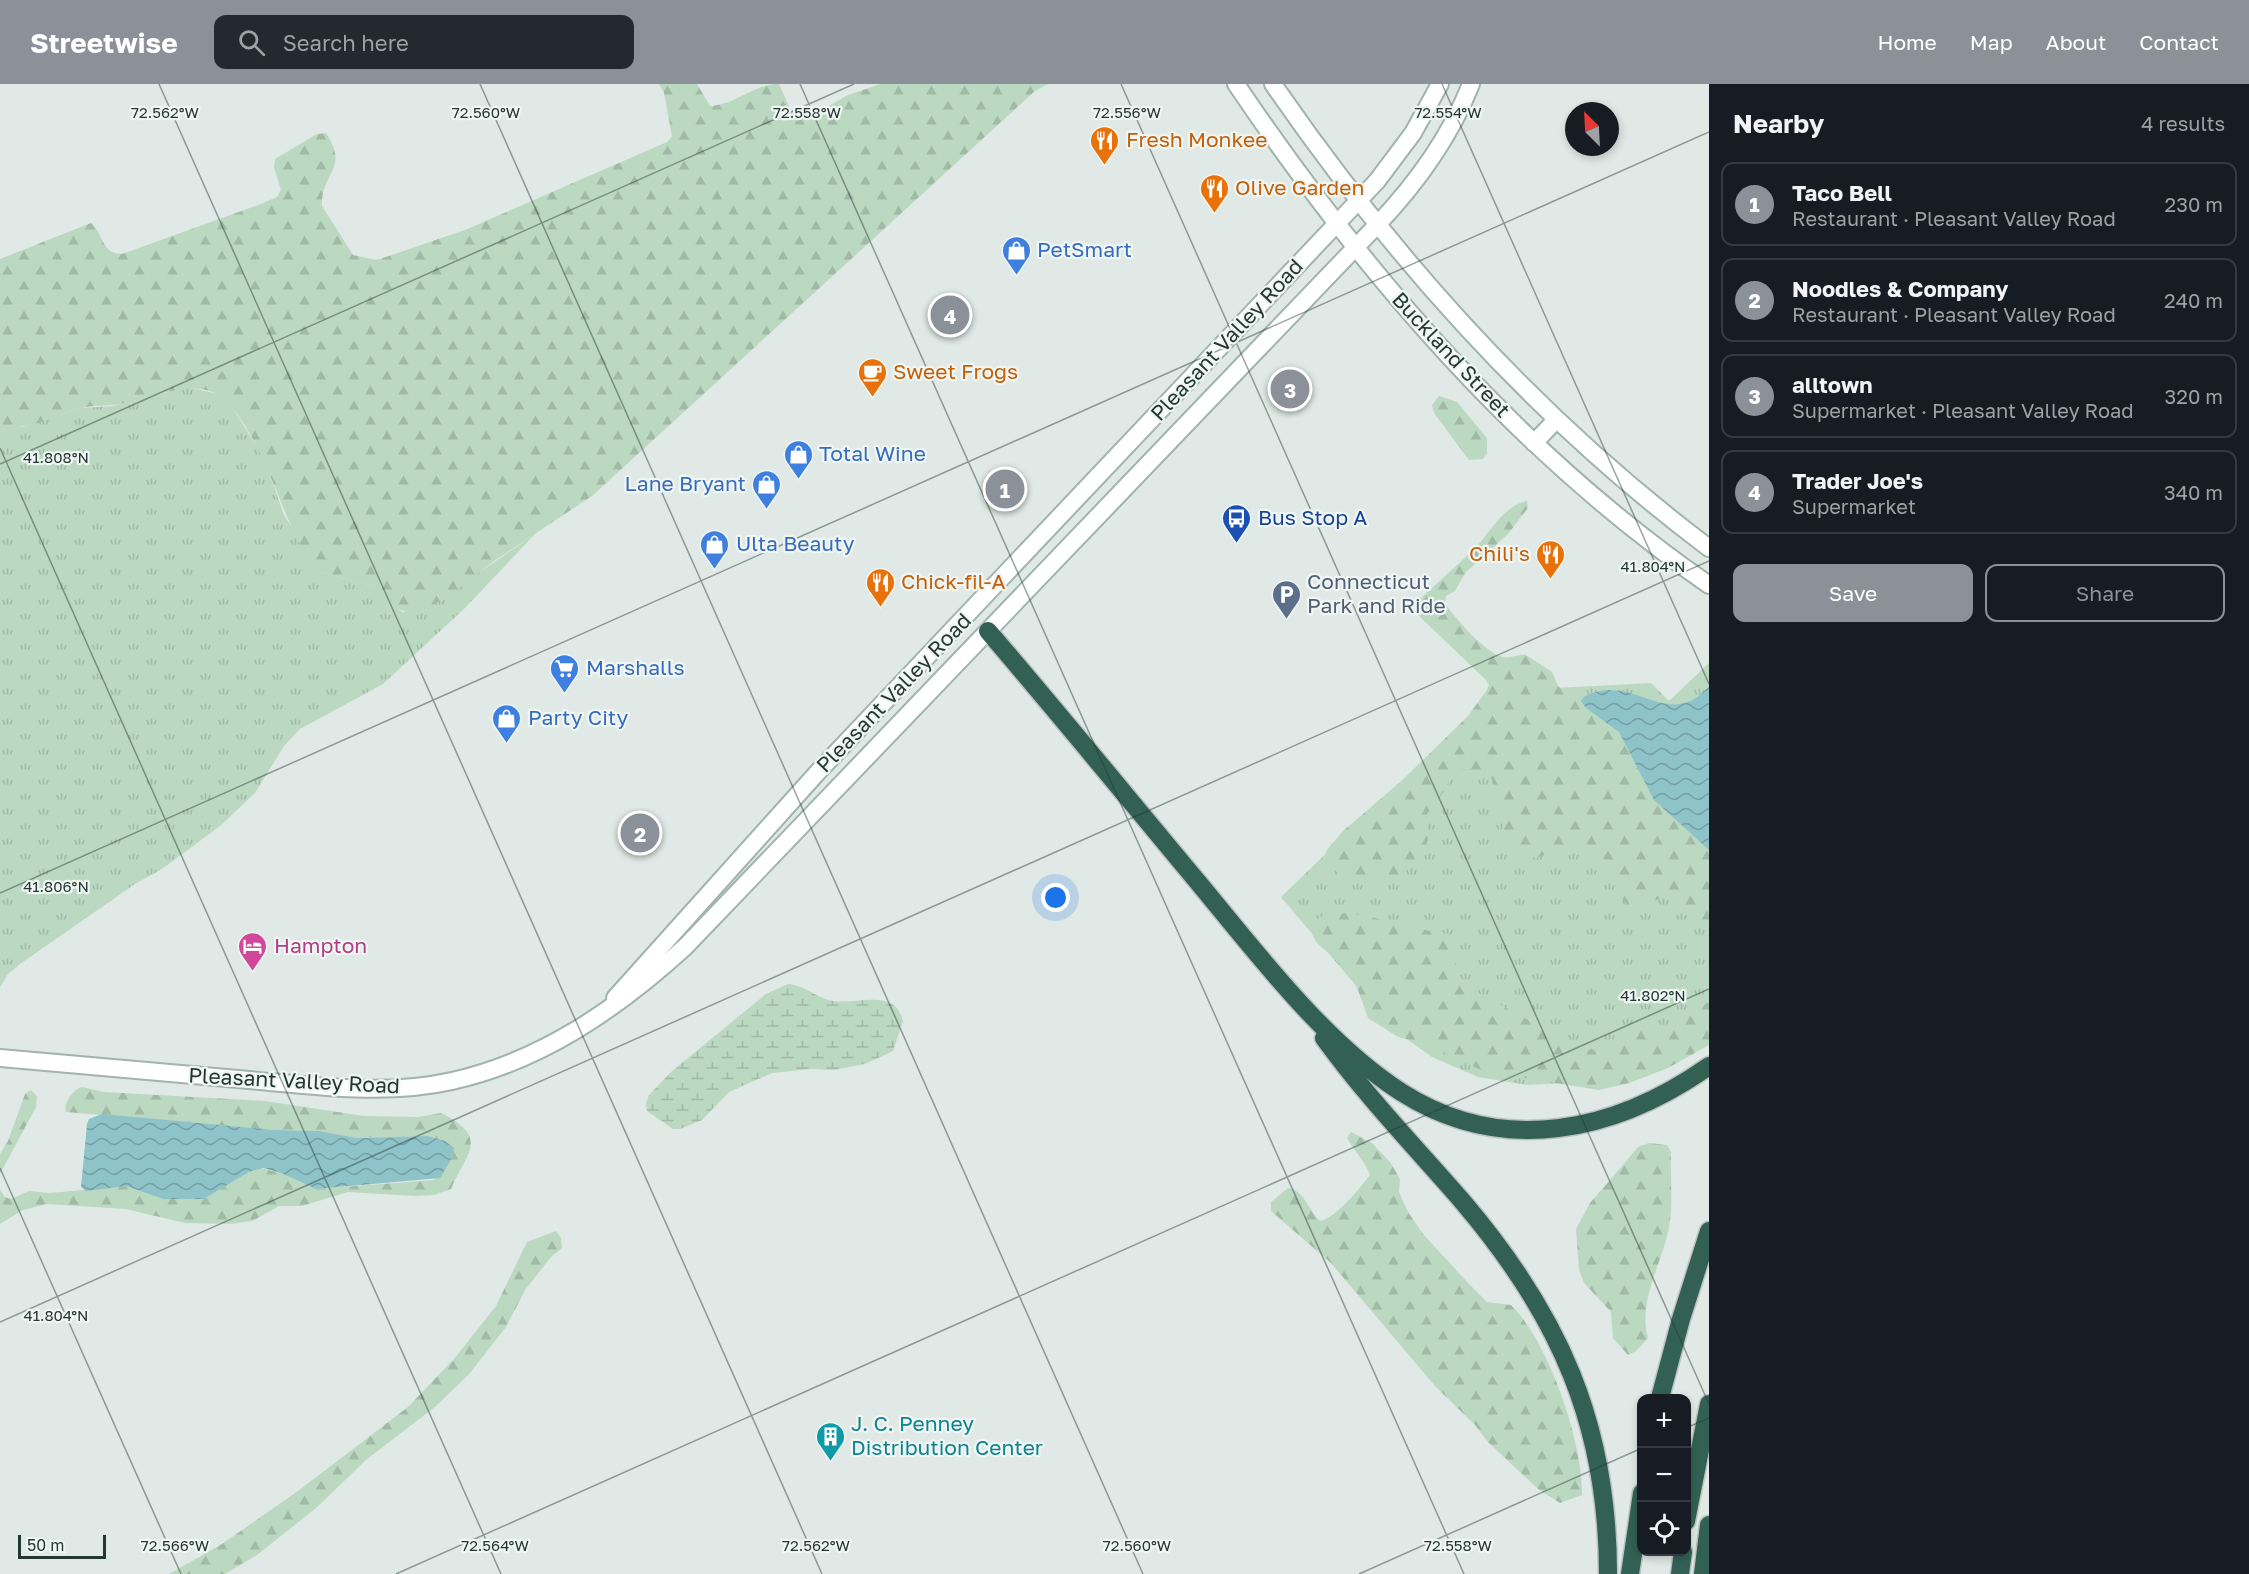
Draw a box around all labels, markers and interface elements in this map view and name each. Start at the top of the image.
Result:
search box [214,15,634,69]
text: Streetwise [30,26,178,59]
icon: search [235,26,268,59]
text: Search here [283,29,409,56]
text: Home [1877,29,1937,55]
text: Map [1970,29,2013,55]
text: About [2046,29,2106,55]
text: Contact [2139,29,2219,55]
north arrow [1565,102,1619,156]
text: 72.562°W [131,103,199,121]
text: 72.560°W [452,103,520,121]
text: 72.558°W [773,103,841,121]
text: 72.556°W [1093,103,1161,121]
text: 72.554°W [1414,103,1482,121]
text: Nearby [1733,108,1824,139]
text: 4 results [2141,111,2225,135]
restaurant icon: Fresh Monkee [1089,124,1121,166]
place label: Fresh Monkee [1126,126,1267,152]
restaurant icon: Olive Garden [1198,172,1230,214]
place label: Olive Garden [1235,174,1364,200]
text: Taco Bell [1792,179,1892,206]
text: 1 [1749,192,1760,216]
text: 230 m [2165,192,2223,216]
text: Restaurant · Pleasant Valley Road [1792,206,2116,230]
shop icon: PetSmart [1000,234,1032,276]
place label: PetSmart [1037,236,1132,262]
street label: Pleasant Valley Road [1145,253,1308,426]
text: Noodles & Company [1792,275,2008,302]
street label: Buckland Street [1387,286,1516,422]
text: 2 [1748,288,1761,312]
text: 240 m [2164,288,2223,312]
pin: 4 [930,292,970,338]
text: Restaurant · Pleasant Valley Road [1792,302,2116,326]
cafe icon: Sweet Frogs [856,356,888,398]
place label: Sweet Frogs [893,358,1018,384]
pin: 3 [1270,366,1310,412]
text: alltown [1792,371,1873,398]
text: 3 [1748,384,1761,408]
text: 320 m [2165,384,2223,408]
text: Supermarket · Pleasant Valley Road [1792,398,2134,422]
shop icon: Total Wine [782,438,814,480]
place label: Total Wine [819,440,926,466]
text: 41.808°N [23,448,89,466]
pin: 1 [986,466,1024,512]
text: Trader Joe's [1792,467,1923,494]
shop icon: Lane Bryant [751,468,783,510]
place label: Lane Bryant [625,470,746,496]
text: 4 [1748,480,1761,504]
text: 340 m [2164,480,2223,504]
text: Supermarket [1792,494,1916,518]
bus stop icon: Bus Stop A [1221,502,1253,544]
place label: Bus Stop A [1258,504,1367,530]
shop icon: Ulta Beauty [699,528,731,570]
place label: Ulta Beauty [736,530,855,556]
restaurant icon: Chili's [1535,538,1567,580]
place label: Chili's [1469,540,1530,566]
text: 41.804°N [1620,557,1686,575]
button: Save [1733,564,1973,622]
button: Share [1985,564,2225,622]
restaurant icon: Chick-fil-A [864,566,896,608]
place label: Chick-fil-A [901,568,1006,594]
place label: Connecticut Park and Ride [1307,568,1446,618]
parking icon: Connecticut Park and Ride [1270,578,1302,620]
street label: Pleasant Valley Road [810,607,976,778]
supermarket icon: Marshalls [549,652,581,694]
place label: Marshalls [586,654,685,680]
shop icon: Party City [491,702,523,744]
place label: Party City [528,704,629,730]
pin: 2 [620,810,660,855]
text: 41.806°N [23,877,89,895]
your location [1041,883,1070,912]
hotel icon: Hampton [237,930,269,972]
place label: Hampton [274,932,367,958]
text: 41.802°N [1620,986,1686,1004]
street label: Pleasant Valley Road [188,1061,400,1099]
text: 41.804°N [23,1306,89,1324]
map controls [1637,1394,1691,1556]
button: + [1637,1394,1691,1448]
place label: J. C. Penney Distribution Center [851,1410,1043,1460]
building icon: J. C. Penney Distribution Center [814,1420,846,1462]
button: − [1637,1448,1691,1502]
button: locate [1637,1502,1691,1556]
scale bar [18,1532,106,1560]
text: 50 m [27,1535,64,1555]
text: 72.566°W [141,1536,209,1554]
text: 72.564°W [461,1536,529,1554]
text: 72.562°W [782,1536,850,1554]
text: 72.560°W [1103,1536,1171,1554]
text: 72.558°W [1424,1536,1492,1554]

